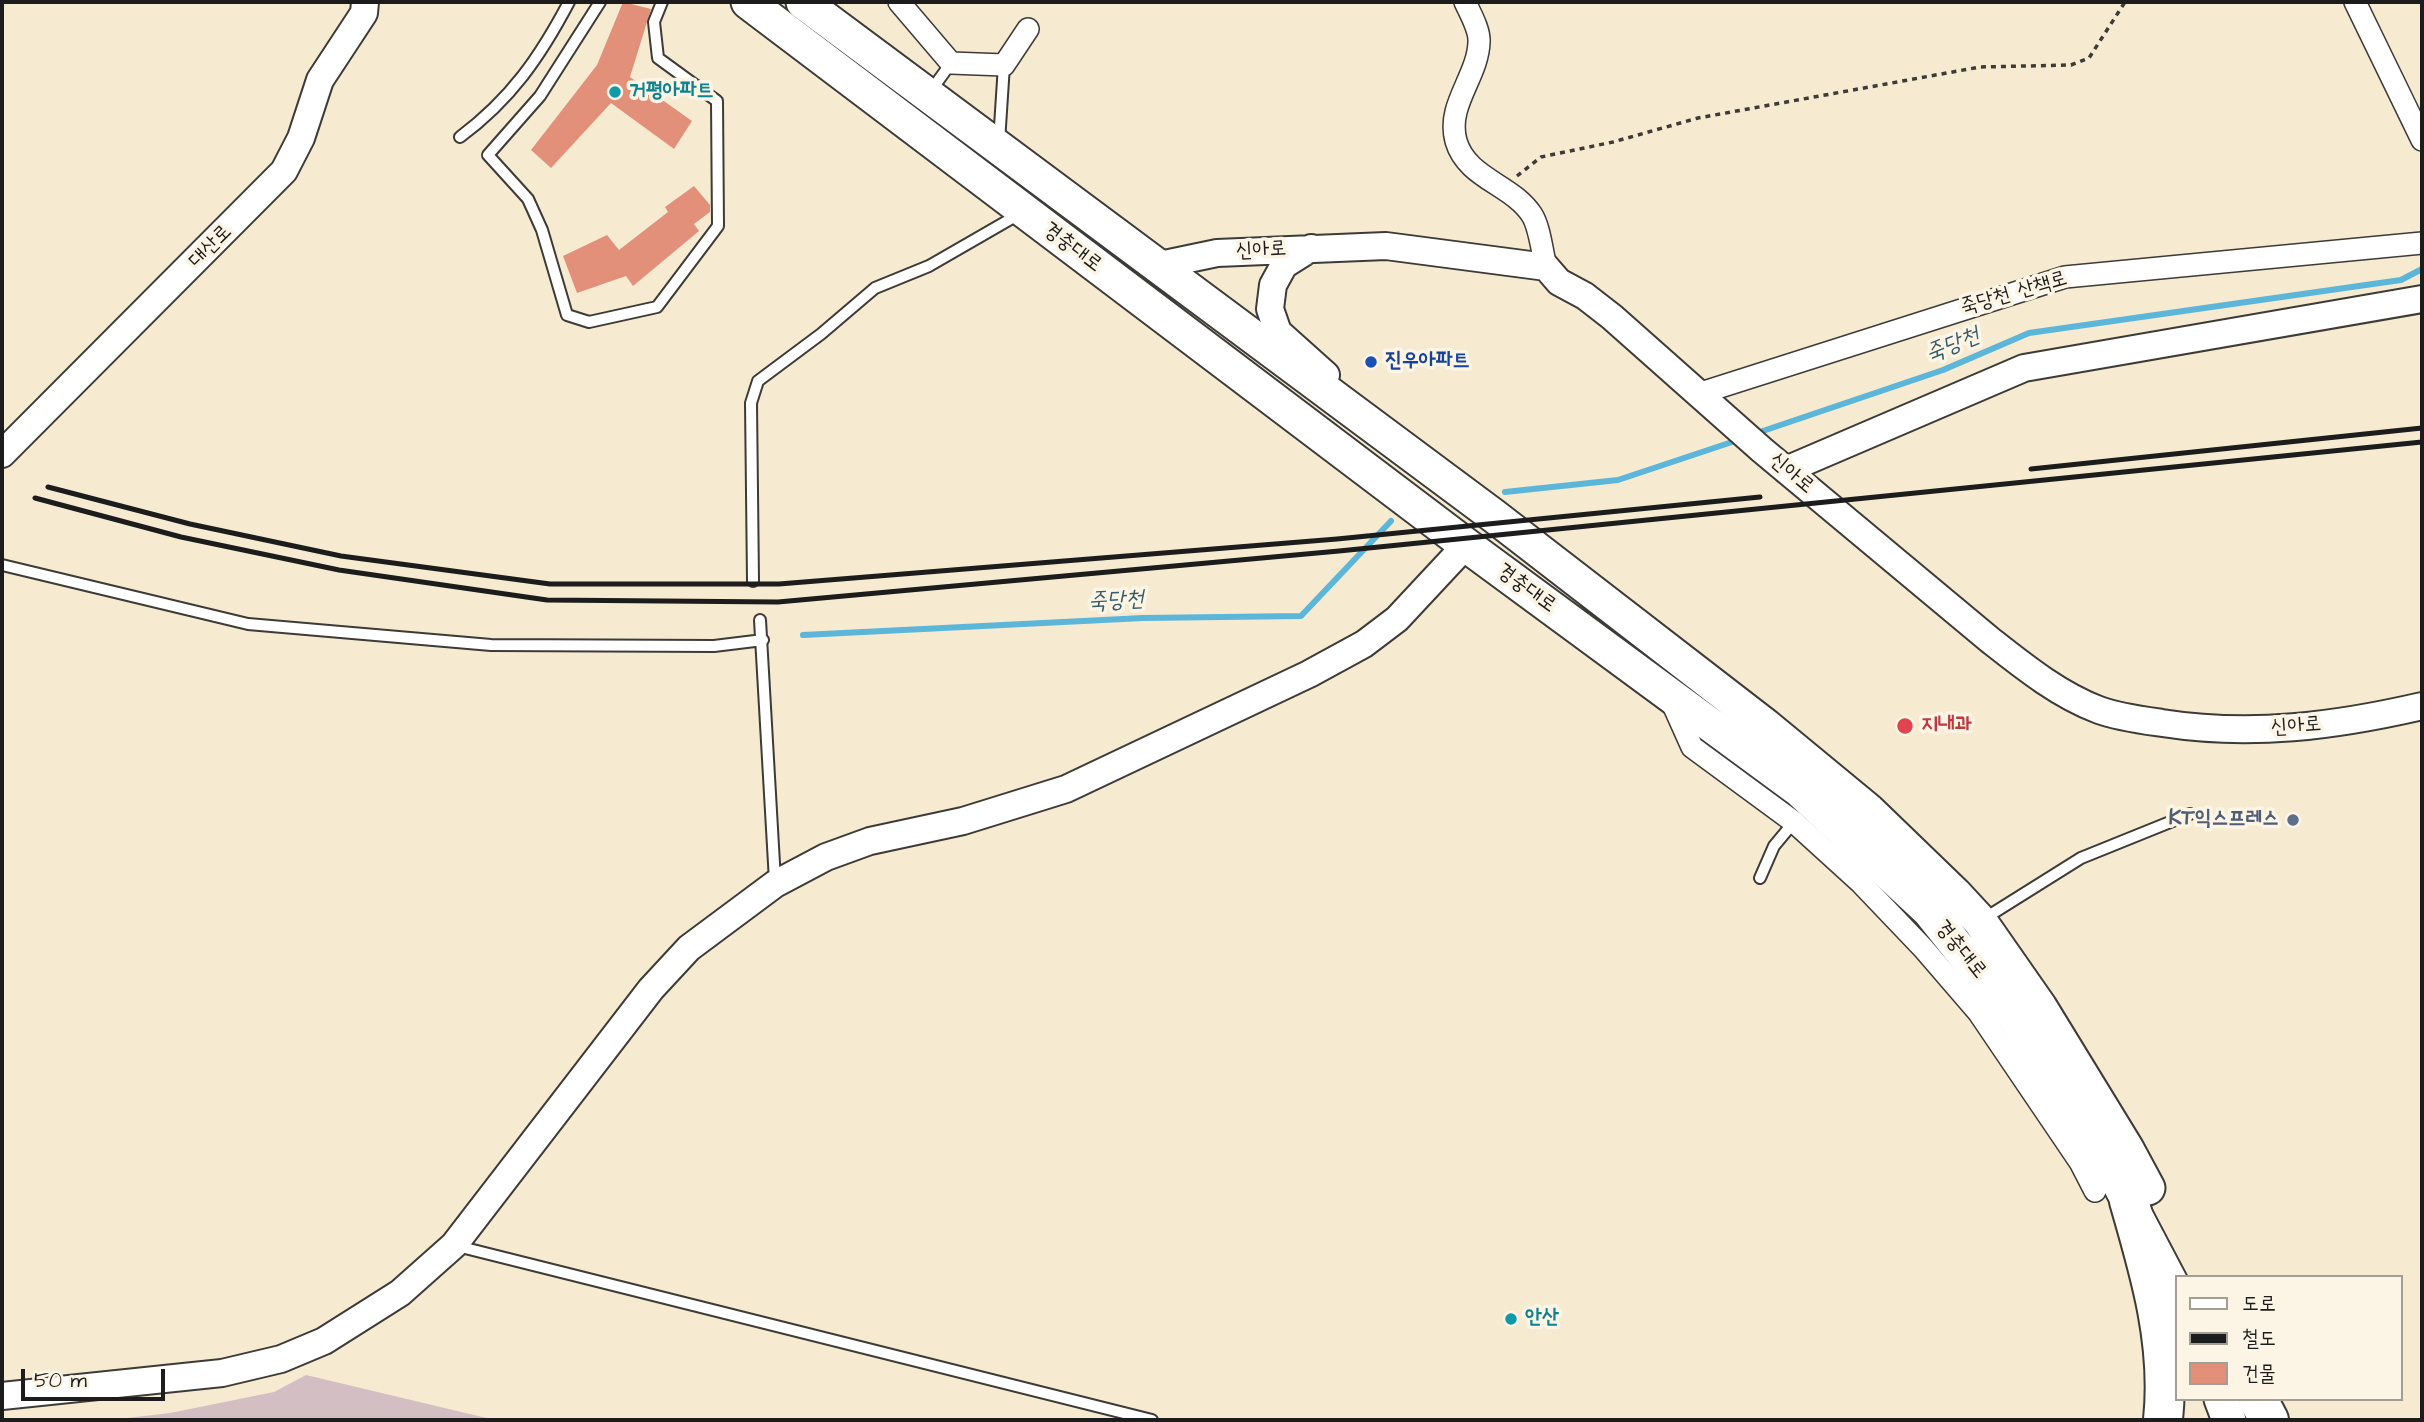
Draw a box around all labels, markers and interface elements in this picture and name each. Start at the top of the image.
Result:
place label: 거평아파트 [629,79,713,105]
marker: 거평아파트 [607,84,623,100]
street label: 경충대로 [1037,218,1107,278]
street label: 대산로 [184,220,238,274]
street label: 신아로 [1235,237,1287,265]
street label: 죽당천 산책로 [1958,267,2070,321]
water label: 죽당천 [1922,323,1984,369]
place label: 진우아파트 [1385,349,1469,375]
marker: 진우아파트 [1363,354,1379,370]
street label: 신아로 [1763,448,1819,500]
street label: 경충대로 [1491,559,1561,619]
water label: 죽당천 [1088,587,1144,617]
place label: 지내과 [1921,713,1972,739]
street label: 신아로 [2270,713,2322,741]
marker: 지내과 [1895,716,1915,736]
place label: KT익스프레스 [2169,807,2279,833]
marker: KT익스프레스 [2285,812,2301,828]
street label: 경충대로 [1929,916,1991,984]
legend [2176,1275,2403,1401]
text: 도로 [2242,1289,2276,1318]
place label: 안산 [1525,1306,1559,1332]
marker: 안산 [1503,1311,1519,1327]
text: 철도 [2242,1324,2276,1353]
scale bar [24,1356,168,1400]
text: 건물 [2242,1359,2276,1388]
text: 50 m [34,1366,87,1395]

